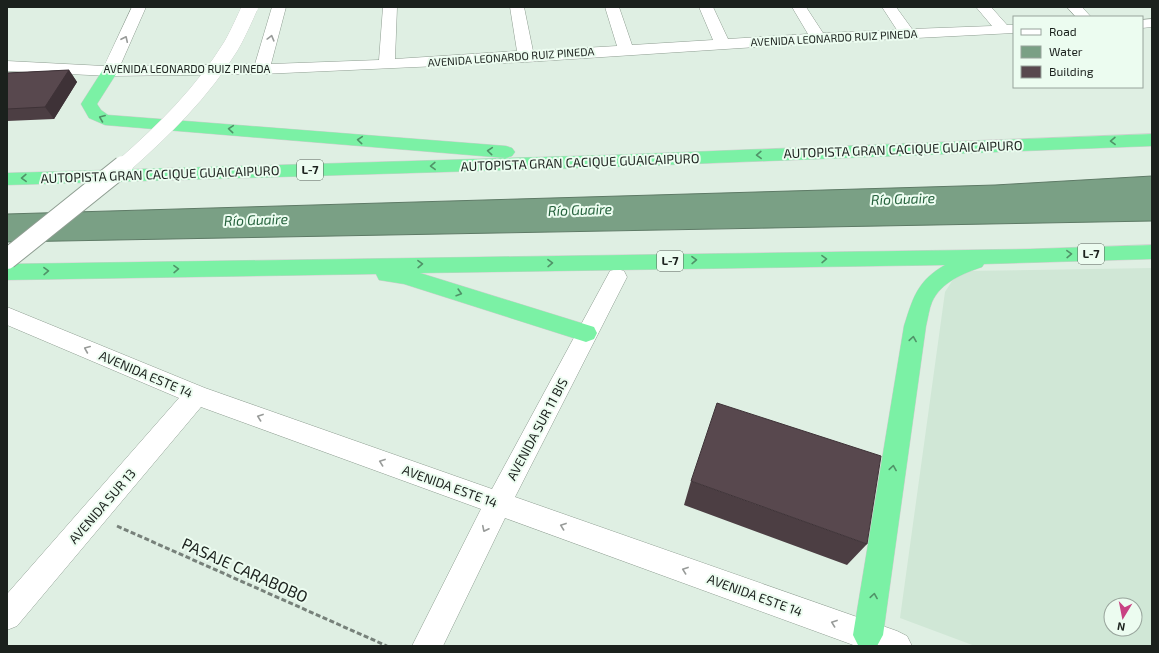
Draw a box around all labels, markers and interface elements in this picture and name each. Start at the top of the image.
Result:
legend [1013,16,1143,88]
text: Road [1049,24,1077,38]
street label: AVENIDA LEONARDO RUIZ PINEDA [750,27,918,48]
one-way arrow [120,35,128,43]
one-way arrow [266,35,275,42]
street label: AVENIDA LEONARDO RUIZ PINEDA [427,44,595,69]
text: Water [1049,44,1083,58]
street label: AVENIDA LEONARDO RUIZ PINEDA [104,62,271,75]
text: Building [1049,64,1094,78]
one-way arrow [98,114,105,122]
one-way arrow [228,125,234,134]
one-way arrow [357,136,363,145]
street label: AUTOPISTA GRAN CACIQUE GUAICAIPURO [783,137,1023,161]
one-way arrow [1110,137,1116,146]
one-way arrow [487,147,493,156]
street label: AUTOPISTA GRAN CACIQUE GUAICAIPURO [460,150,700,174]
one-way arrow [756,151,762,159]
road number: L-7 [297,160,323,180]
street label: AUTOPISTA GRAN CACIQUE GUAICAIPURO [40,162,280,186]
one-way arrow [430,162,436,171]
one-way arrow [21,174,27,183]
water label: Río Guaire [871,189,936,208]
water label: Río Guaire [548,200,613,219]
water label: Río Guaire [224,210,289,229]
road number: L-7 [1078,244,1104,264]
one-way arrow [1066,250,1072,259]
road number: L-7 [657,251,683,271]
one-way arrow [821,255,827,263]
one-way arrow [691,256,697,265]
one-way arrow [547,258,553,267]
one-way arrow [417,260,423,268]
one-way arrow [173,264,179,273]
one-way arrow [43,267,49,275]
one-way arrow [455,288,462,297]
one-way arrow [908,336,917,342]
one-way arrow [83,346,91,354]
street label: AVENIDA ESTE 14 [97,347,195,401]
street label: AVENIDA SUR 11 BIS [503,375,571,483]
one-way arrow [256,414,263,422]
one-way arrow [379,458,386,466]
street label: AVENIDA ESTE 14 [400,461,500,511]
street label: AVENIDA SUR 13 [65,465,139,547]
one-way arrow [889,465,897,471]
one-way arrow [559,523,566,531]
one-way arrow [482,525,490,533]
street label: PASAJE CARABOBO [179,533,311,606]
one-way arrow [682,566,689,575]
street label: AVENIDA ESTE 14 [705,570,805,620]
one-way arrow [869,593,878,599]
north arrow [1103,597,1143,637]
one-way arrow [831,619,838,627]
text: N [1116,620,1126,634]

